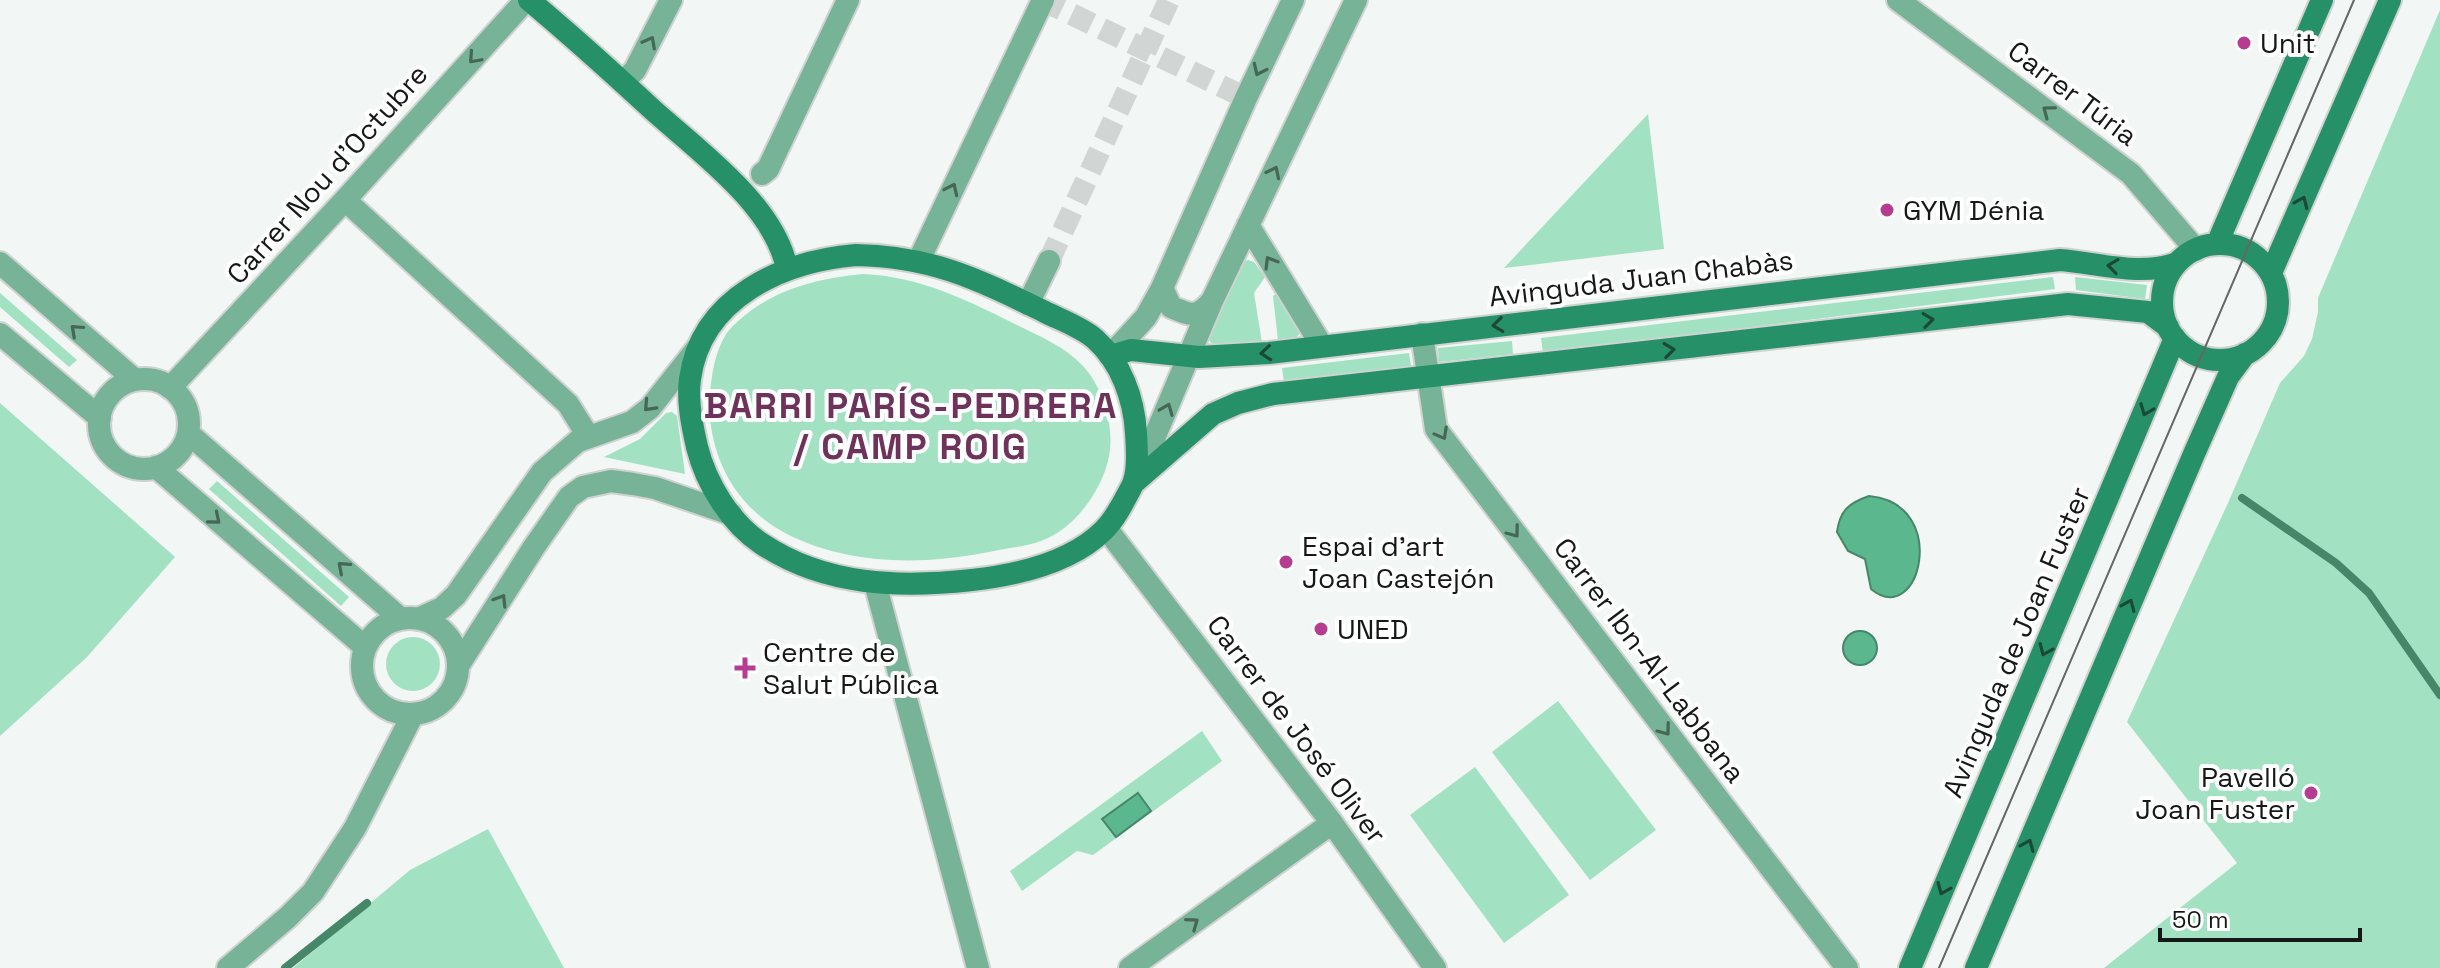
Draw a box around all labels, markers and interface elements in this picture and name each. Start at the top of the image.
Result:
place label: Unit [2260,25,2316,61]
street label: Carrer Túria [2001,33,2145,153]
marker: Unit [2235,34,2253,52]
one-way arrow [640,36,655,51]
one-way arrow [468,49,483,63]
street label: Carrer Nou d’Octubre [219,57,435,291]
one-way arrow [1253,62,1269,77]
one-way arrow [2042,107,2057,121]
one-way arrow [1264,166,1280,181]
one-way arrow [942,183,958,198]
place label: GYM Dénia [1903,192,2044,228]
one-way arrow [2292,196,2308,210]
marker: GYM Dénia [1878,201,1896,219]
street label: Avinguda Juan Chabàs [1487,241,1795,315]
one-way arrow [1264,256,1280,271]
one-way arrow [2106,258,2120,275]
one-way arrow [1921,312,1934,329]
one-way arrow [1491,316,1504,333]
one-way arrow [70,325,85,339]
one-way arrow [1663,342,1676,359]
one-way arrow [1259,344,1272,361]
district label: BARRI PARÍS-PEDRERA / CAMP ROIG [704,383,1118,470]
one-way arrow [644,397,659,411]
one-way arrow [2139,402,2156,416]
one-way arrow [1157,403,1174,417]
one-way arrow [1432,426,1447,440]
street label: Avinguda de Joan Fuster [1934,481,2098,803]
one-way arrow [205,509,220,524]
one-way arrow [1504,523,1518,537]
place label: Espai d'art Joan Castejón [1302,528,1494,596]
street label: Carrer Ibn-Al-Labbana [1546,530,1754,790]
marker: Espai d'art Joan Castejón [1277,553,1295,571]
one-way arrow [338,562,353,577]
one-way arrow [491,594,506,609]
one-way arrow [2120,599,2136,613]
street label: Carrer de José Oliver [1199,608,1395,850]
place label: UNED [1337,611,1409,647]
marker: UNED [1312,620,1330,638]
place label: Centre de Salut Pública [763,634,939,702]
one-way arrow [2039,642,2055,656]
marker: Centre de Salut Pública [734,657,756,679]
one-way arrow [1656,721,1670,736]
place label: Pavelló Joan Fuster [2135,759,2295,827]
marker: Pavelló Joan Fuster [2302,784,2320,802]
one-way arrow [2018,839,2034,853]
one-way arrow [1937,881,1953,896]
scale bar [2160,892,2360,942]
text: 50 m [2172,904,2229,935]
one-way arrow [1185,918,1199,932]

